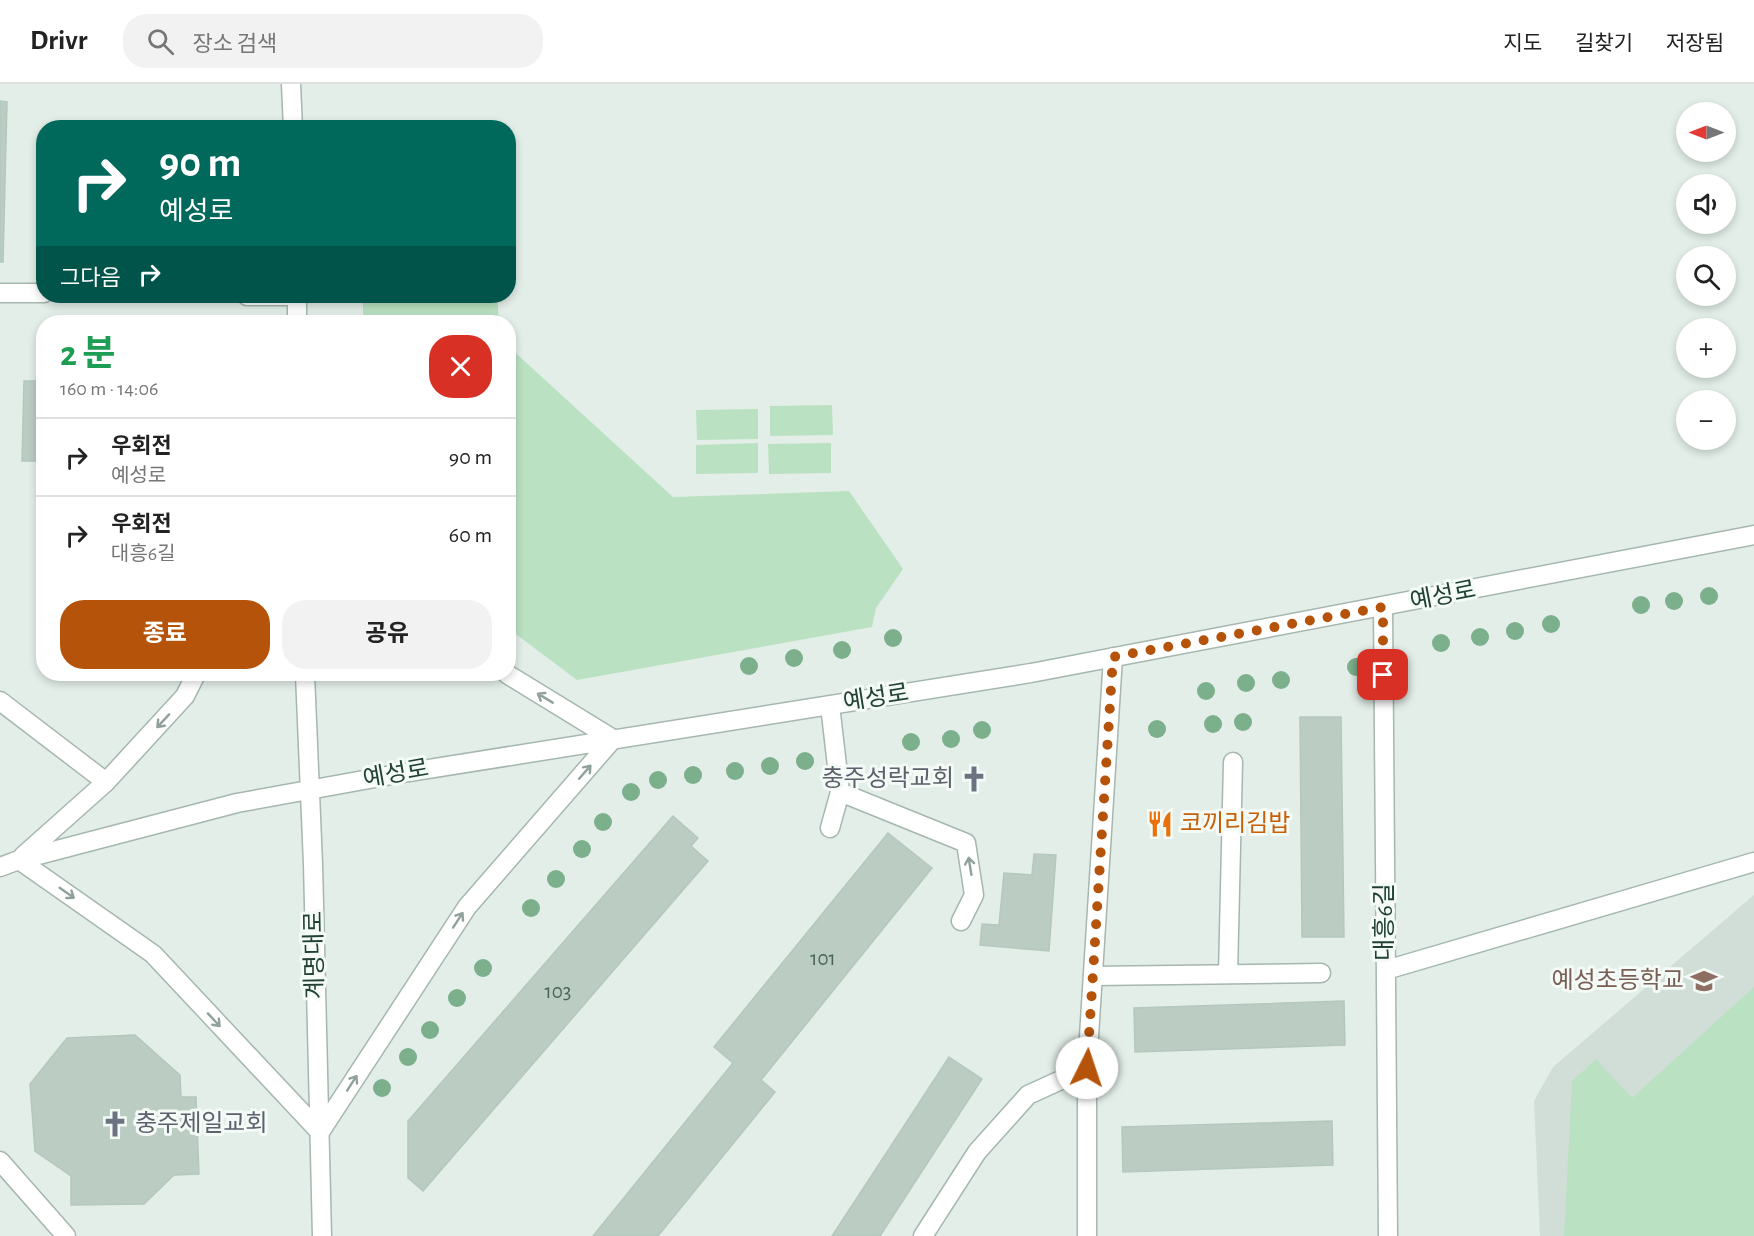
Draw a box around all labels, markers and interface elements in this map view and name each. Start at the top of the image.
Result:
search box [123,14,543,68]
icon: search [144,25,177,58]
text: Drivr [30,27,87,55]
text: 장소 검색 [192,33,277,55]
text: 지도 [1503,33,1542,54]
text: 길찾기 [1575,33,1633,54]
text: 저장됨 [1666,33,1724,54]
north arrow [1676,102,1736,162]
map controls [1676,102,1736,450]
text: 90 m [159,142,241,184]
icon: right [60,144,138,222]
button: sound [1676,174,1736,234]
text: 예성로 [159,198,234,225]
button: search [1676,246,1736,306]
icon: right [133,258,166,291]
text: 그다음 [60,267,121,289]
button: + [1676,318,1736,378]
button: close [429,335,492,398]
text: 2 분 [60,336,116,372]
text: 160 m · 14:06 [60,379,158,399]
button: − [1676,390,1736,450]
text: 우회전 [111,435,172,457]
icon: right [60,441,93,474]
text: 90 m [449,446,492,468]
text: 예성로 [111,466,166,486]
text: 우회전 [111,513,172,535]
icon: right [60,519,93,552]
text: 60 m [449,524,492,546]
text: 대흥6길 [111,544,176,564]
street label: 예성로 [1408,577,1478,614]
button: 종료 [60,600,270,669]
button: 공유 [282,600,492,669]
pin [1357,649,1408,700]
icon: arrive [1366,658,1399,691]
street label: 예성로 [841,680,911,715]
one-way arrow [537,692,554,704]
one-way arrow [156,713,170,728]
street label: 예성로 [361,755,431,792]
one-way arrow [578,764,591,780]
church icon: 충주성락교회 [959,764,989,794]
place label: 충주성락교회 [822,766,954,791]
restaurant icon: 코끼리김밥 [1145,809,1175,839]
place label: 코끼리김밥 [1180,811,1290,836]
one-way arrow [964,857,975,876]
street label: 대흥6길 [1371,883,1397,961]
one-way arrow [59,887,75,899]
street label: 계명대로 [300,911,328,999]
one-way arrow [452,912,464,929]
house number: 101 [810,948,836,969]
school or university icon: 예성초등학교 [1689,966,1719,996]
place label: 예성초등학교 [1552,967,1684,993]
house number: 103 [545,981,571,1002]
one-way arrow [207,1012,222,1027]
position arrow [1055,1036,1119,1100]
one-way arrow [345,1075,358,1092]
church icon: 충주제일교회 [100,1109,130,1139]
place label: 충주제일교회 [135,1111,267,1136]

